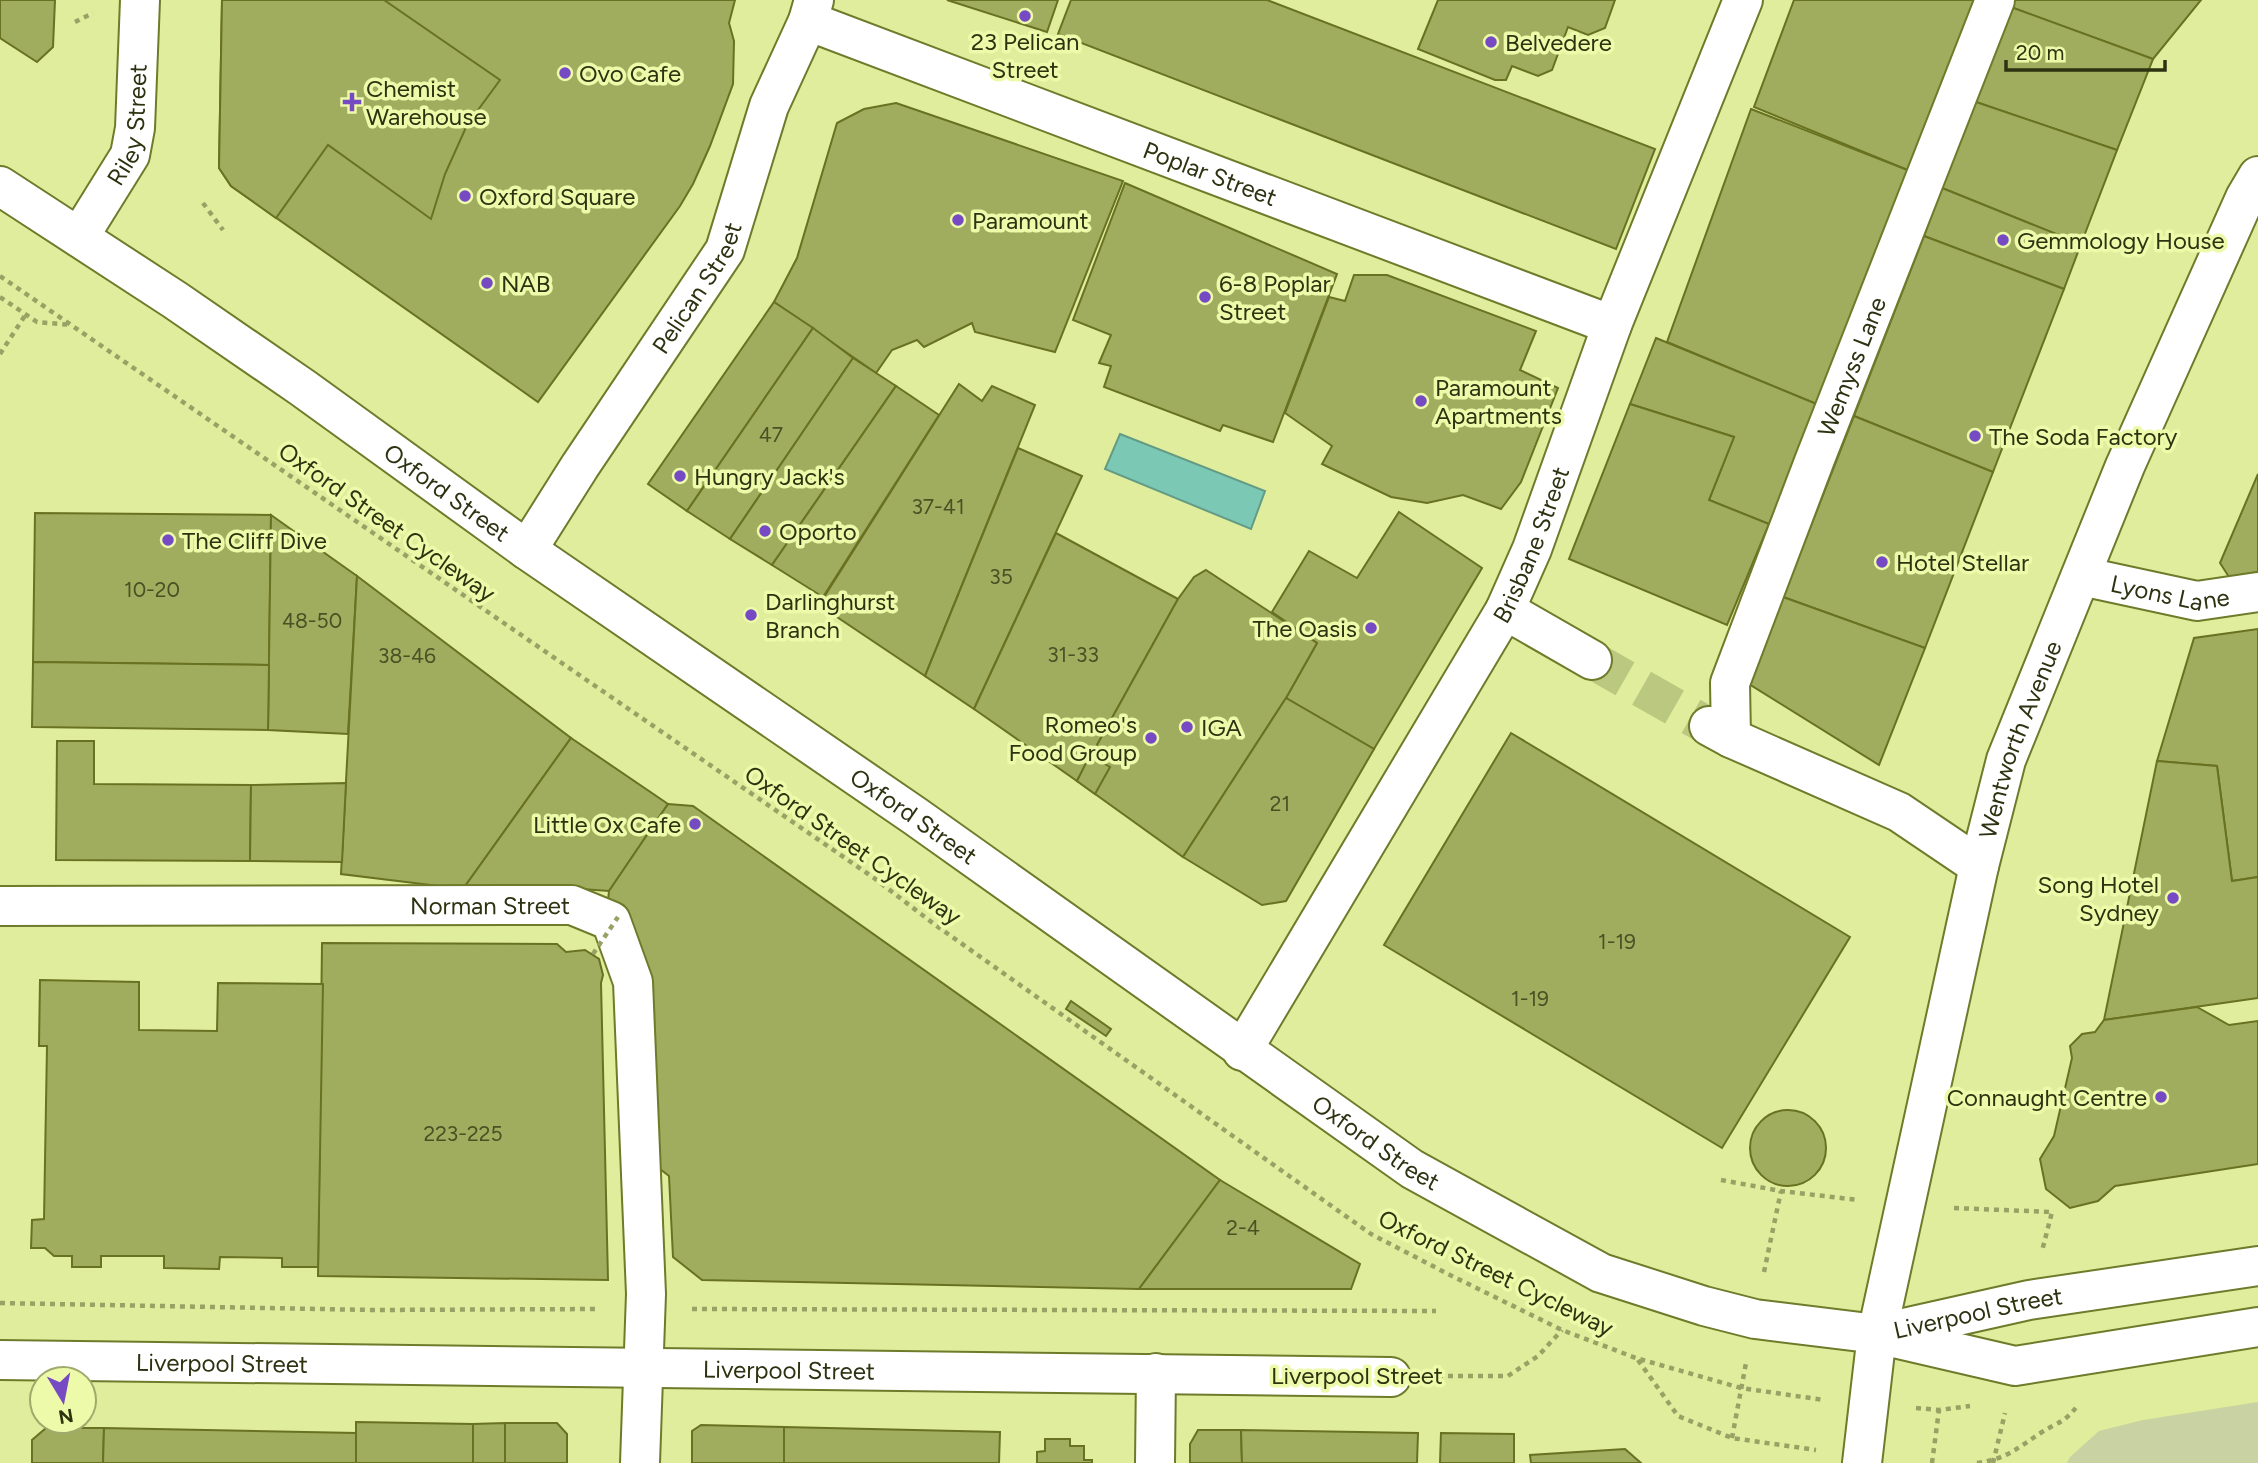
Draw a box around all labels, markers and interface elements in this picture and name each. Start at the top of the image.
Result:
marker: 23 Pelican Street [1017,8,1033,24]
place label: 23 Pelican Street [971,27,1079,84]
place label: Belvedere [1505,28,1612,57]
scale bar [2006,28,2165,72]
marker: Belvedere [1483,34,1499,50]
text: 20 m [2016,40,2064,65]
place label: Ovo Cafe [579,59,681,88]
street label: Riley Street [100,63,152,191]
marker: Ovo Cafe [557,65,573,81]
place label: Chemist Warehouse [366,74,487,131]
marker: Chemist Warehouse [344,94,360,110]
street label: Poplar Street [1139,135,1281,212]
place label: Oxford Square [479,182,635,211]
marker: Oxford Square [457,188,473,204]
place label: Paramount [972,206,1088,235]
marker: Paramount [950,212,966,228]
street label: Pelican Street [645,219,747,359]
place label: Gemmology House [2017,226,2225,255]
marker: Gemmology House [1995,232,2011,248]
place label: NAB [501,269,551,298]
place label: 6-8 Poplar Street [1219,269,1331,326]
marker: NAB [479,275,495,291]
marker: 6-8 Poplar Street [1197,289,1213,305]
street label: Wemyss Lane [1811,292,1892,440]
place label: Paramount Apartments [1435,373,1562,430]
marker: Paramount Apartments [1413,393,1429,409]
house number: 47 [759,422,783,447]
place label: The Soda Factory [1989,422,2178,451]
marker: The Soda Factory [1967,428,1983,444]
street label: Oxford Street Cycleway [273,436,501,608]
street label: Oxford Street [379,437,516,547]
place label: Hungry Jack's [694,462,845,491]
street label: Brisbane Street [1486,463,1575,628]
marker: Hungry Jack's [672,468,688,484]
house number: 37-41 [911,494,965,519]
place label: Oporto [779,517,857,546]
marker: Oporto [757,523,773,539]
place label: The Cliff Dive [182,526,327,555]
marker: The Cliff Dive [160,532,176,548]
place label: Hotel Stellar [1896,548,2029,577]
marker: Hotel Stellar [1874,554,1890,570]
house number: 35 [989,564,1013,589]
street label: Lyons Lane [2108,568,2231,616]
house number: 10-20 [124,577,180,602]
place label: Darlinghurst Branch [765,587,895,644]
marker: Darlinghurst Branch [743,607,759,623]
house number: 48-50 [282,608,342,633]
place label: The Oasis [1253,614,1357,643]
marker: The Oasis [1363,620,1379,636]
street label: Wentworth Avenue [1972,636,2067,841]
house number: 31-33 [1047,642,1099,667]
house number: 38-46 [378,643,436,668]
place label: Romeo's Food Group [1008,710,1137,767]
place label: IGA [1201,713,1243,742]
marker: IGA [1179,719,1195,735]
marker: Romeo's Food Group [1143,730,1159,746]
street label: Oxford Street Cycleway [739,759,967,931]
street label: Oxford Street [845,762,983,870]
house number: 21 [1270,791,1290,816]
place label: Little Ox Cafe [533,810,681,839]
marker: Little Ox Cafe [687,816,703,832]
place label: Song Hotel Sydney [2038,870,2159,927]
marker: Song Hotel Sydney [2165,890,2181,906]
street label: Norman Street [410,891,570,920]
house number: 1-19 [1598,929,1636,954]
house number: 1-19 [1511,986,1549,1011]
place label: Connaught Centre [1947,1083,2147,1112]
street label: Oxford Street [1307,1088,1445,1196]
marker: Connaught Centre [2153,1089,2169,1105]
house number: 223-225 [423,1121,503,1146]
street label: Oxford Street Cycleway [1374,1203,1619,1343]
house number: 2-4 [1226,1215,1260,1240]
street label: Liverpool Street [1891,1281,2064,1344]
street label: Liverpool Street [136,1347,308,1378]
street label: Liverpool Street [703,1354,875,1385]
street label: Liverpool Street [1271,1361,1443,1390]
north arrow [28,1365,98,1435]
text: N [57,1404,75,1429]

